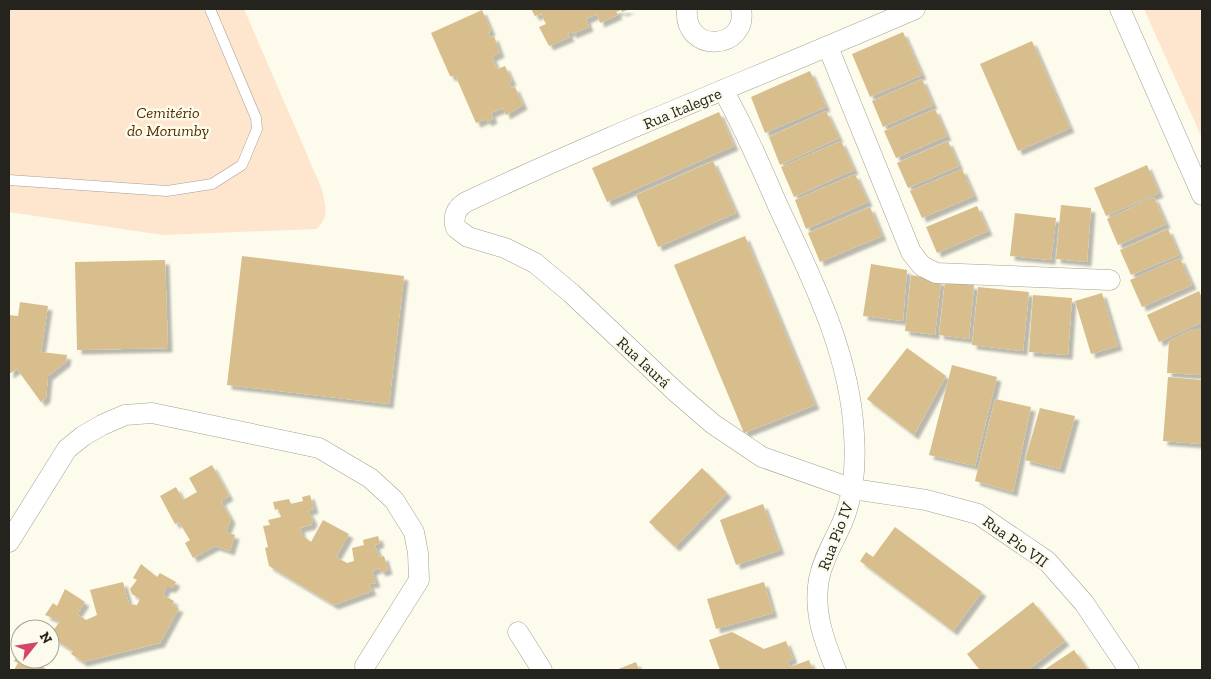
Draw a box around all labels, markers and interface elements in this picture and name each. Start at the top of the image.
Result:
street label: Rua Italegre [640,83,724,134]
park label: Cemitério do Morumby [127,103,210,140]
street label: Rua Iaurá [613,333,675,392]
street label: Rua Pio IV [814,499,857,573]
street label: Rua Pio VII [979,511,1052,571]
north arrow [10,619,60,669]
text: N [36,629,56,647]

